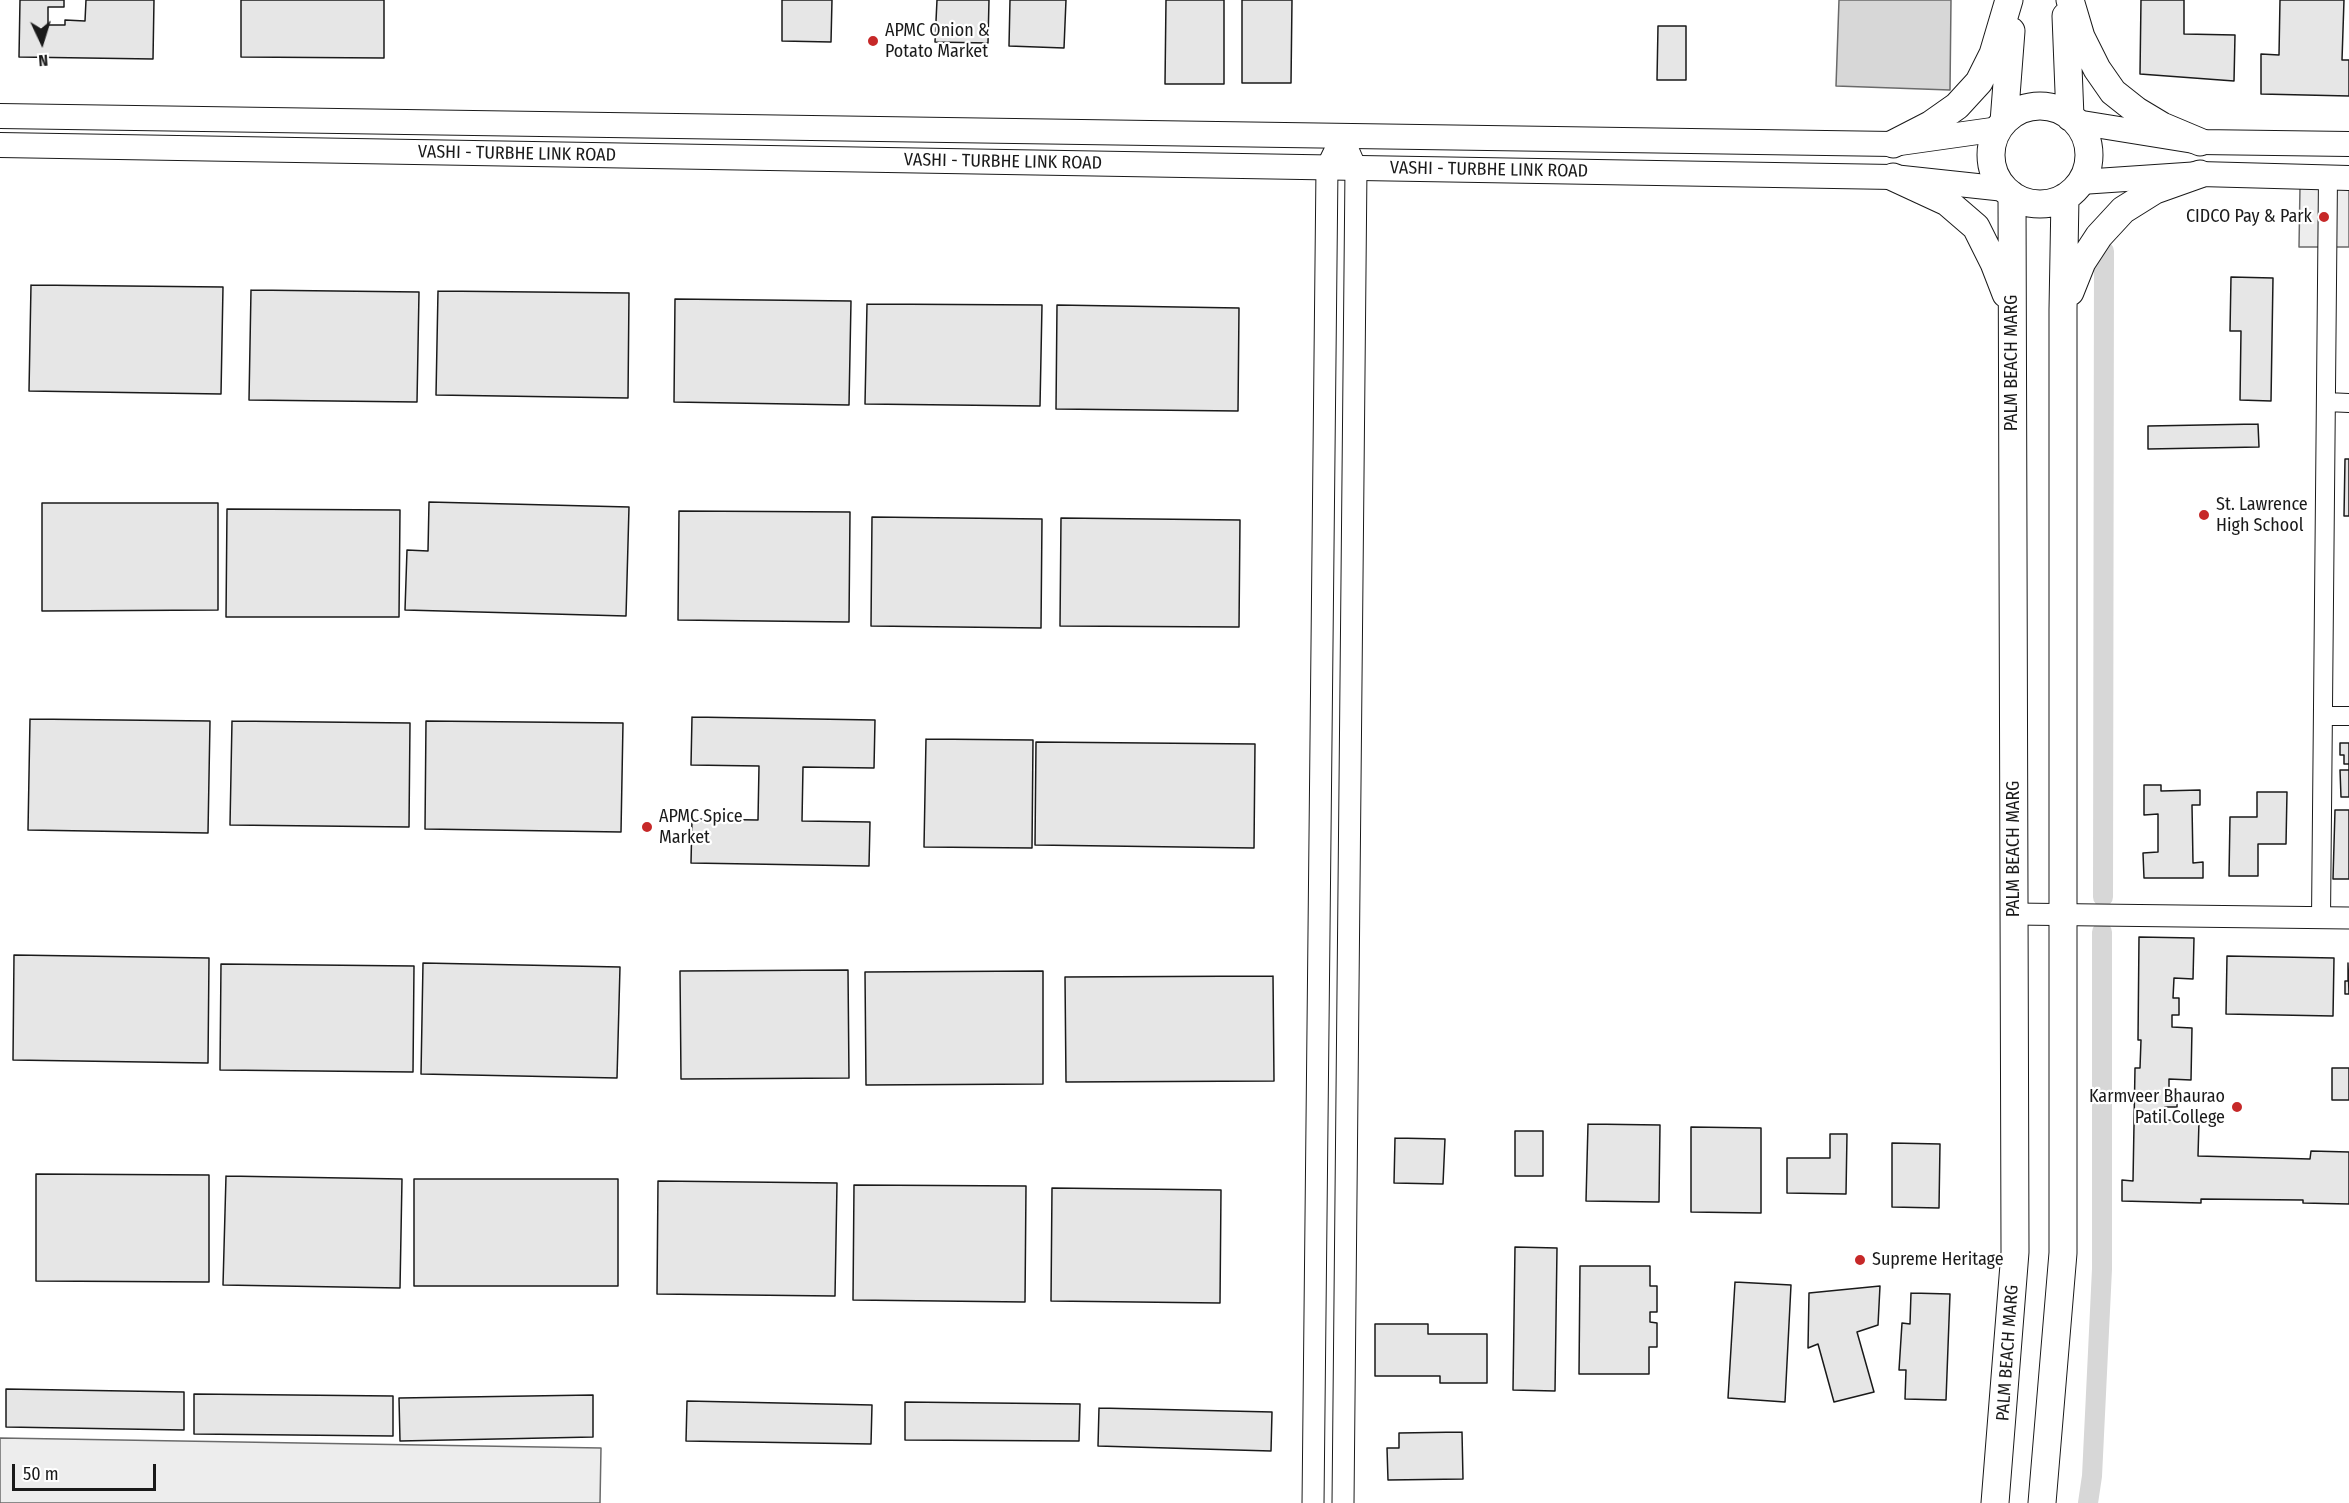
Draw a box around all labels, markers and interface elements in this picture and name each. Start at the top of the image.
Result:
north arrow [12,12,72,72]
place label: APMC Onion & Potato Market [885,20,990,63]
marker: APMC Onion & Potato Market [866,34,880,48]
text: N [38,51,49,70]
street label: VASHI - TURBHE LINK ROAD [418,141,616,167]
street label: VASHI - TURBHE LINK ROAD [904,149,1102,175]
street label: VASHI - TURBHE LINK ROAD [1390,157,1588,183]
place label: CIDCO Pay & Park [2186,206,2312,228]
marker: CIDCO Pay & Park [2317,210,2331,224]
street label: PALM BEACH MARG [2001,295,2023,431]
place label: St. Lawrence High School [2216,494,2308,536]
marker: St. Lawrence High School [2197,508,2211,522]
street label: PALM BEACH MARG [2003,781,2025,917]
place label: APMC Spice Market [659,806,743,848]
marker: APMC Spice Market [640,820,654,834]
place label: Karmveer Bhaurao Patil College [2089,1086,2225,1128]
marker: Karmveer Bhaurao Patil College [2230,1100,2244,1114]
place label: Supreme Heritage [1872,1249,2004,1271]
marker: Supreme Heritage [1853,1253,1867,1267]
street label: PALM BEACH MARG [1992,1284,2024,1422]
scale bar [15,1452,159,1490]
text: 50 m [23,1463,59,1485]

